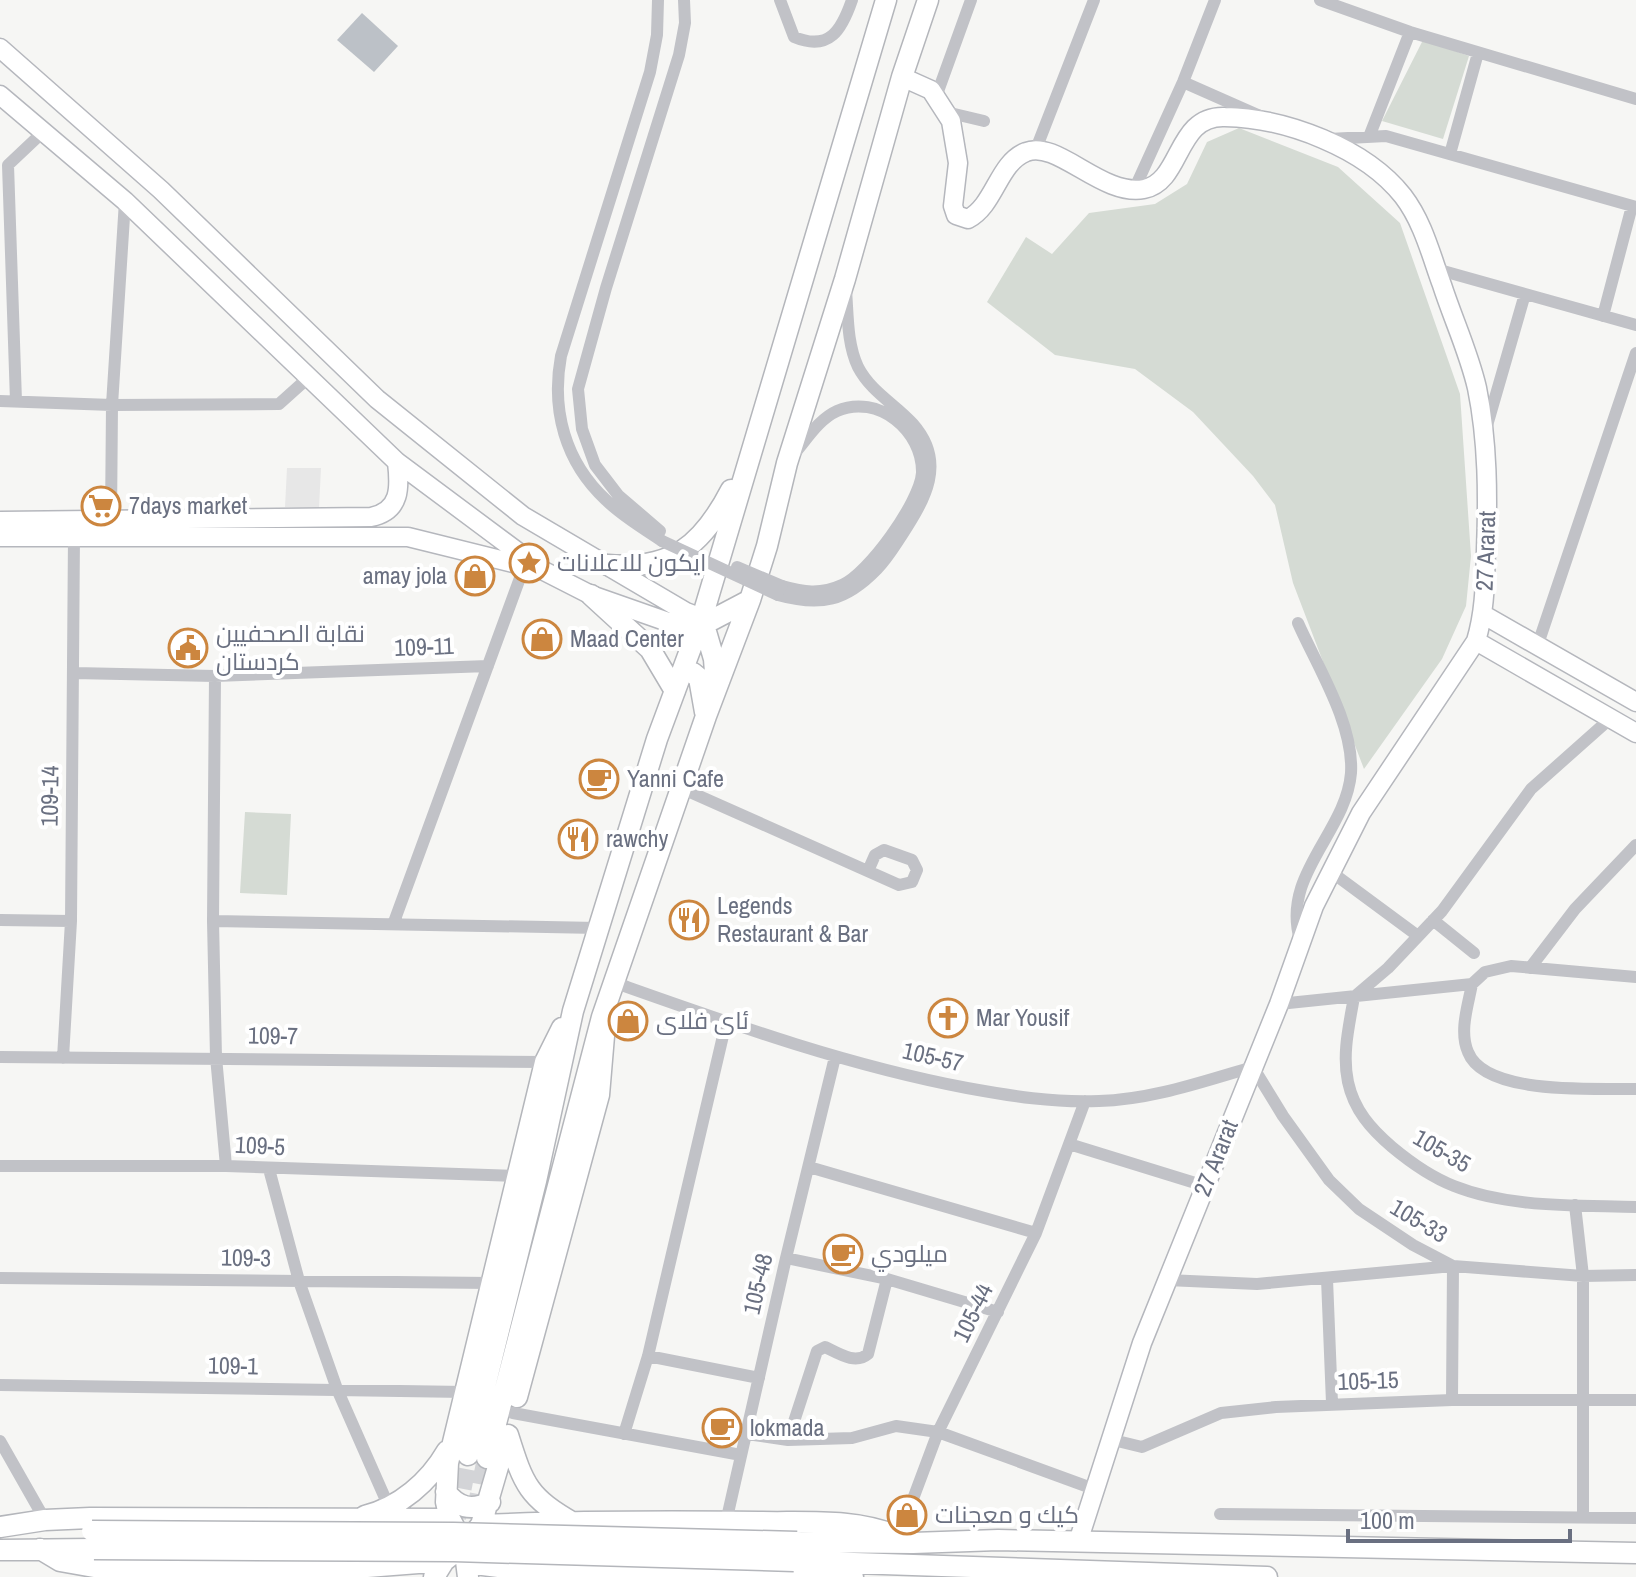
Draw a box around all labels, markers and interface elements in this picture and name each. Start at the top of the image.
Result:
supermarket icon: 7days market [80,485,122,527]
place label: 7days market [129,489,248,521]
street label: 27 Ararat [1468,510,1502,591]
place icon: ايكون للاعلانات [508,542,550,584]
place label: ايكون للاعلانات [557,546,706,578]
shop icon: amay jola [454,555,496,597]
place label: amay jola [363,559,447,591]
place label: نقابة الصحفیین کردستان [216,617,365,677]
shop icon: Maad Center [521,618,563,660]
place label: Maad Center [570,622,684,654]
public building icon: نقابة الصحفیین کردستان [167,627,209,669]
street label: 109-11 [394,629,454,663]
cafe icon: Yanni Cafe [578,758,620,800]
place label: Yanni Cafe [627,762,724,794]
street label: 109-14 [32,765,66,827]
restaurant icon: rawchy [557,818,599,860]
place label: rawchy [606,822,668,854]
place label: Legends Restaurant & Bar [717,889,868,949]
restaurant icon: Legends Restaurant & Bar [668,899,710,941]
church icon: Mar Yousif [927,997,969,1039]
shop icon: ئای فلای [607,1000,649,1042]
place label: Mar Yousif [976,1001,1070,1033]
place label: ئای فلای [656,1004,749,1036]
street label: 109-7 [248,1019,299,1051]
street label: 105-57 [900,1034,967,1079]
street label: 27 Ararat [1185,1114,1245,1201]
street label: 105-35 [1408,1121,1477,1179]
street label: 109-5 [234,1128,286,1162]
street label: 105-33 [1385,1191,1454,1250]
cafe icon: ميلودي [822,1233,864,1275]
place label: ميلودي [871,1237,948,1272]
street label: 109-3 [221,1241,271,1273]
street label: 105-48 [735,1250,780,1317]
street label: 105-44 [944,1278,1000,1347]
street label: 109-1 [208,1349,259,1381]
street label: 105-15 [1337,1363,1399,1397]
cafe icon: lokmada [701,1407,743,1449]
place label: lokmada [750,1411,824,1443]
scale bar [1348,1493,1570,1543]
shop icon: كيك و معجنات [886,1494,928,1536]
place label: كيك و معجنات [935,1498,1079,1530]
text: 100 m [1360,1504,1415,1536]

